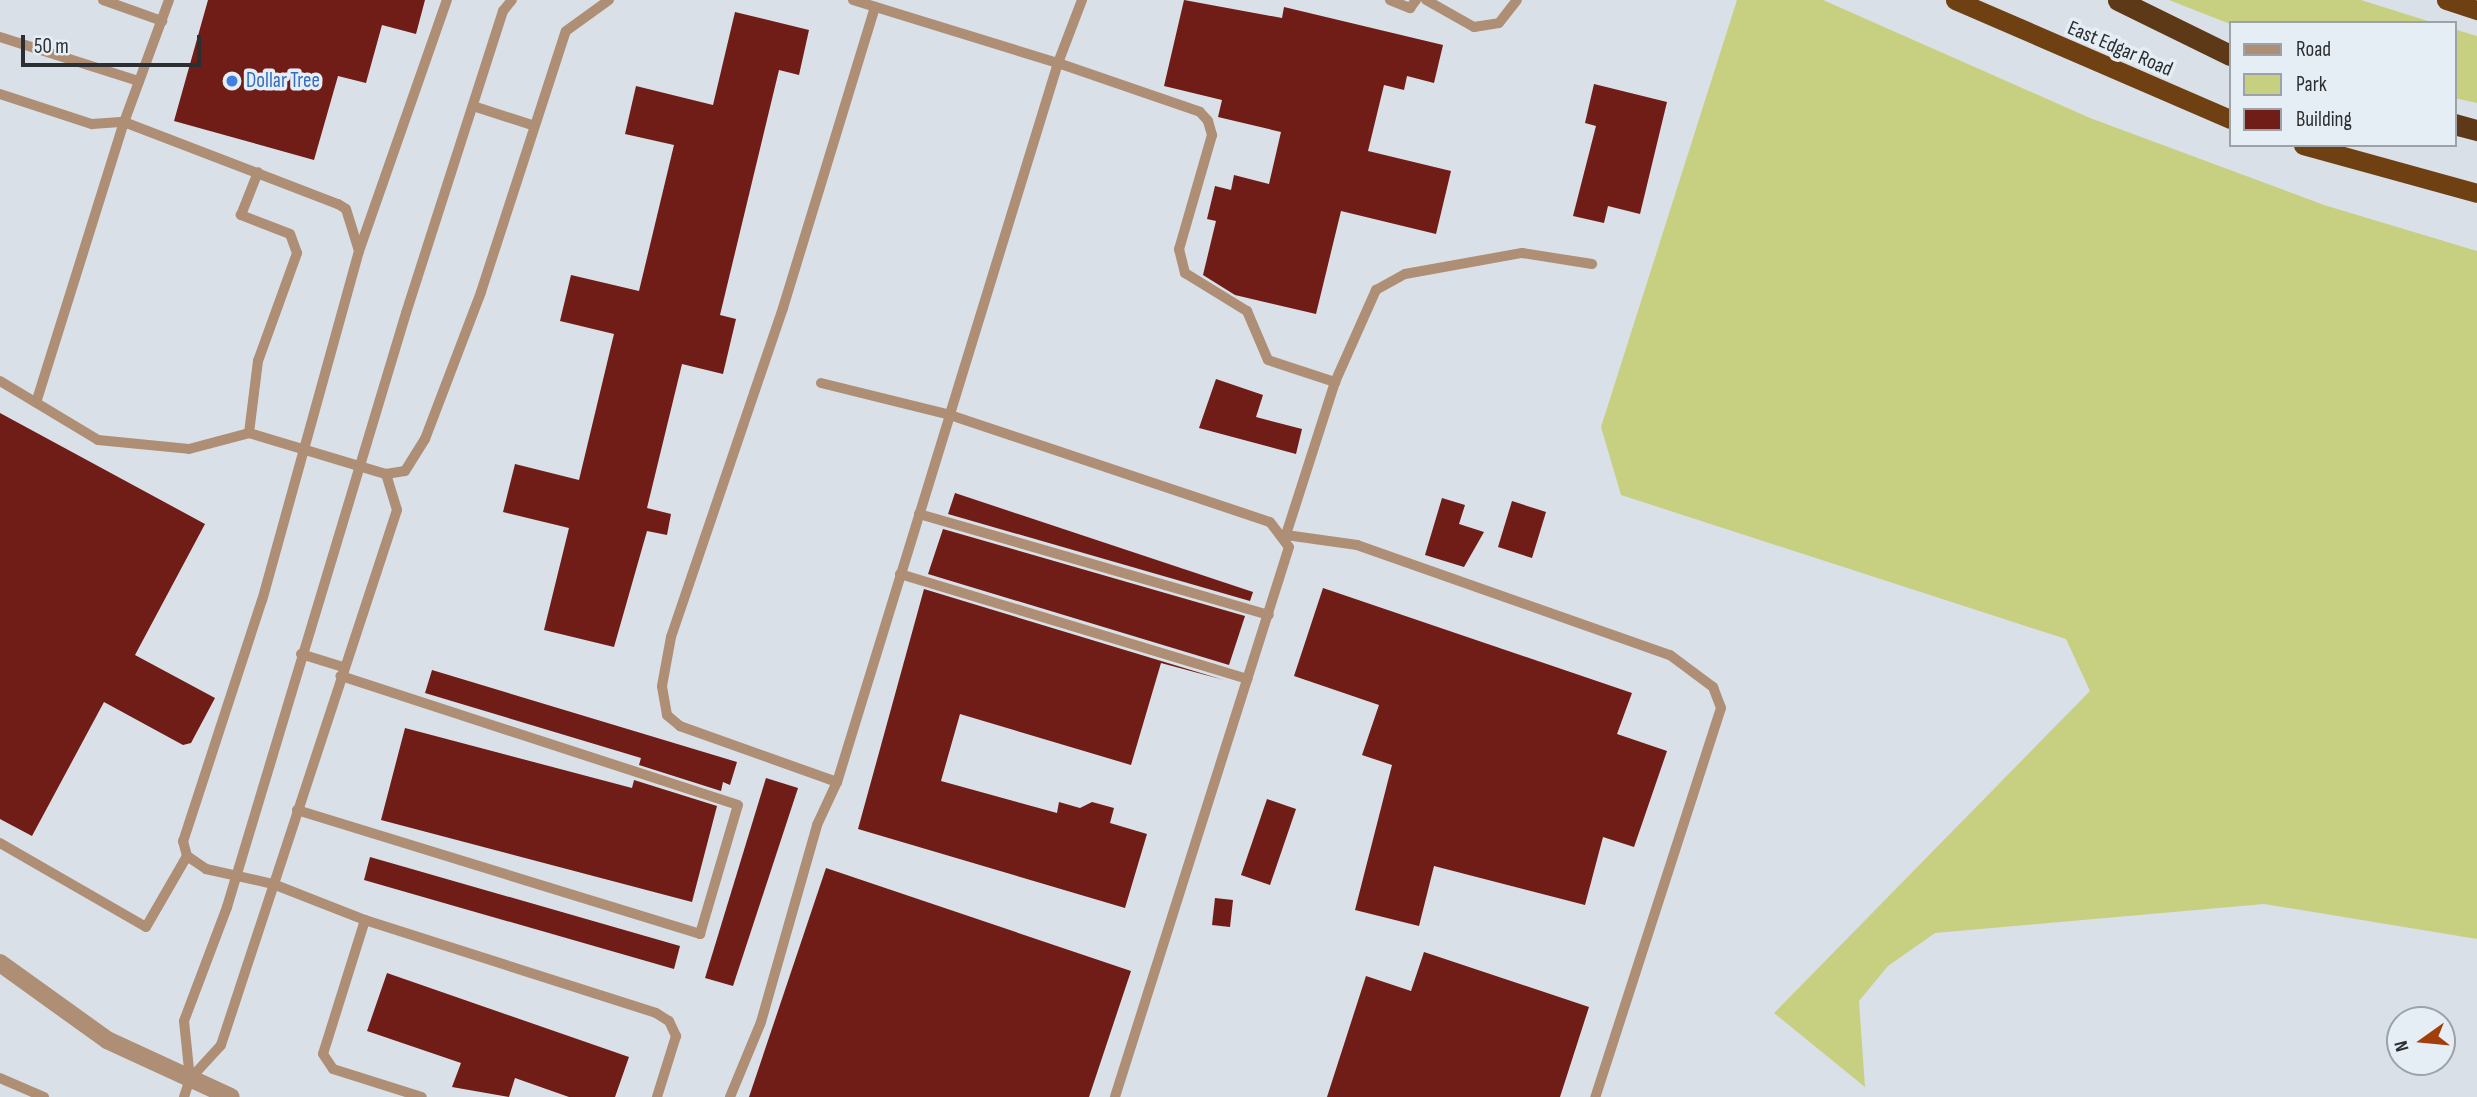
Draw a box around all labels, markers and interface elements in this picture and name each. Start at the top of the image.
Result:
street label: East Edgar Road [2064,16,2176,82]
scale bar [24,21,205,65]
legend [2228,21,2456,147]
text: 50 m [34,34,69,59]
text: Road [2296,37,2331,62]
place label: Dollar Tree [246,68,320,94]
text: Park [2296,72,2327,97]
marker: Dollar Tree [224,73,240,89]
text: Building [2296,107,2352,132]
north arrow [2386,1006,2456,1076]
text: N [2390,1038,2415,1054]

